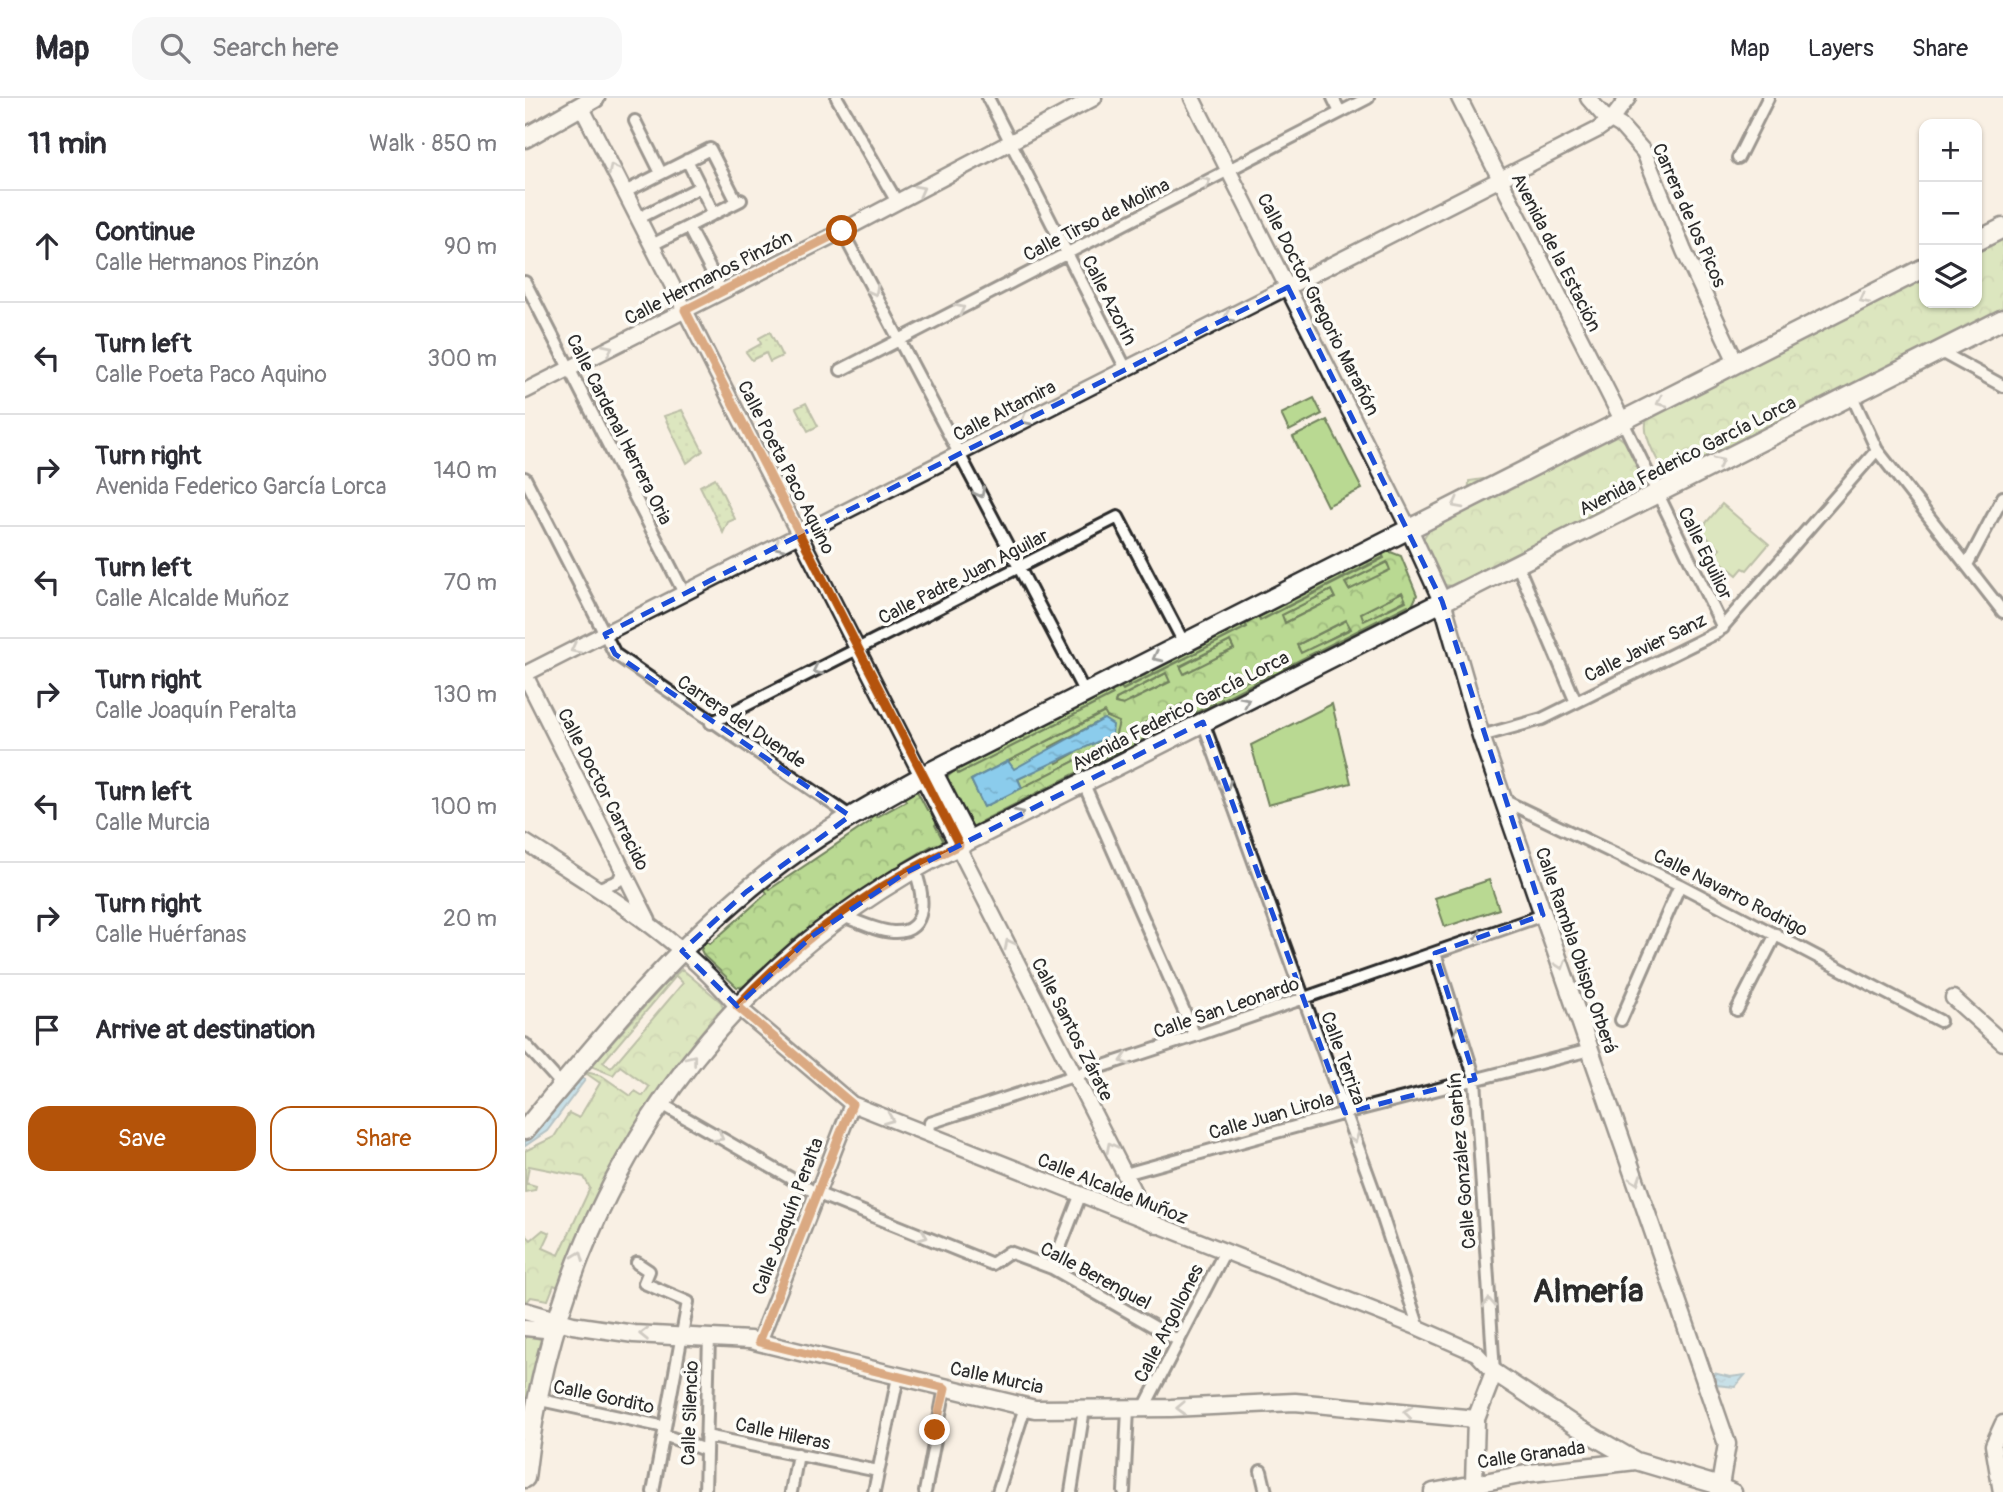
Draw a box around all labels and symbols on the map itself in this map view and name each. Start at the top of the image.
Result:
street label: Carrera de los Picos [1647,140,1732,292]
one-way arrow [608,164,622,176]
street label: Avenida de la Estación [1506,169,1606,336]
street label: Calle Tirso de Molina [1019,173,1174,267]
one-way arrow [1199,176,1211,190]
one-way arrow [912,185,925,198]
street label: Calle Doctor Gregorio Marañón [1251,189,1385,420]
route start [826,215,857,246]
street label: Calle Hermanos Pinzón [621,225,796,331]
street label: Calle Azorín [1076,251,1142,350]
one-way arrow [866,284,879,297]
one-way arrow [1858,291,1871,305]
one-way arrow [953,303,965,317]
one-way arrow [1222,309,1235,323]
street label: Calle Cardenal Herrera Oria [561,330,678,529]
one-way arrow [601,344,613,358]
street label: Calle Altamira [949,375,1060,447]
street label: Calle Poeta Paco Aquino [732,377,840,558]
street label: Avenida Federico García Lorca [1575,390,1800,521]
one-way arrow [1656,394,1668,408]
one-way arrow [1020,412,1032,426]
one-way arrow [1712,457,1724,471]
one-way arrow [972,486,985,498]
one-way arrow [1452,496,1464,510]
street label: Calle Eguilior [1672,503,1738,604]
street label: Calle Padre Juan Aguilar [874,524,1053,630]
one-way arrow [773,537,785,551]
street label: Calle Javier Sanz [1580,608,1711,688]
one-way arrow [570,640,582,654]
street label: Avenida Federico García Lorca [1068,645,1293,776]
one-way arrow [1152,649,1164,662]
one-way arrow [812,662,824,675]
street label: Carrera del Duende [673,670,811,774]
one-way arrow [1238,696,1250,710]
street label: Calle Doctor Carracido [552,704,654,875]
one-way arrow [1218,780,1232,792]
one-way arrow [1013,809,1025,823]
street label: Calle Rambla Obispo Orberá [1529,844,1623,1057]
street label: Calle Navarro Rodrigo [1649,844,1812,942]
one-way arrow [1473,930,1485,944]
one-way arrow [1003,939,1017,951]
street label: Calle Santos Zárate [1026,954,1119,1106]
one-way arrow [1553,959,1567,971]
street label: Calle San Leonardo [1150,972,1302,1044]
street label: Calle Terriza [1315,1008,1371,1108]
one-way arrow [1453,1024,1468,1036]
one-way arrow [1119,1052,1131,1066]
one-way arrow [684,1055,697,1067]
street label: Calle González Garbín [1442,1072,1482,1250]
street label: Calle Juan Lirola [1206,1087,1337,1145]
one-way arrow [882,1111,894,1125]
one-way arrow [712,1129,725,1142]
one-way arrow [1346,1132,1360,1144]
street label: Calle Joaquín Peralta [747,1134,829,1298]
one-way arrow [1106,1142,1120,1154]
street label: Calle Alcalde Muñoz [1034,1148,1191,1230]
one-way arrow [1628,1173,1642,1186]
one-way arrow [917,1228,929,1242]
street label: Calle Berenguel [1036,1237,1155,1315]
one-way arrow [571,1250,585,1262]
street label: Calle Argollones [1129,1260,1209,1387]
district label: Almería [1532,1271,1644,1312]
one-way arrow [1482,1298,1497,1309]
one-way arrow [638,1326,649,1342]
street label: Calle Murcia [948,1356,1046,1400]
street label: Calle Silencio [676,1360,704,1466]
street label: Calle Gordito [551,1375,657,1419]
one-way arrow [1176,1400,1187,1415]
one-way arrow [1402,1405,1414,1420]
street label: Calle Hileras [733,1412,833,1456]
route end [919,1414,950,1445]
street label: Calle Granada [1476,1436,1587,1474]

